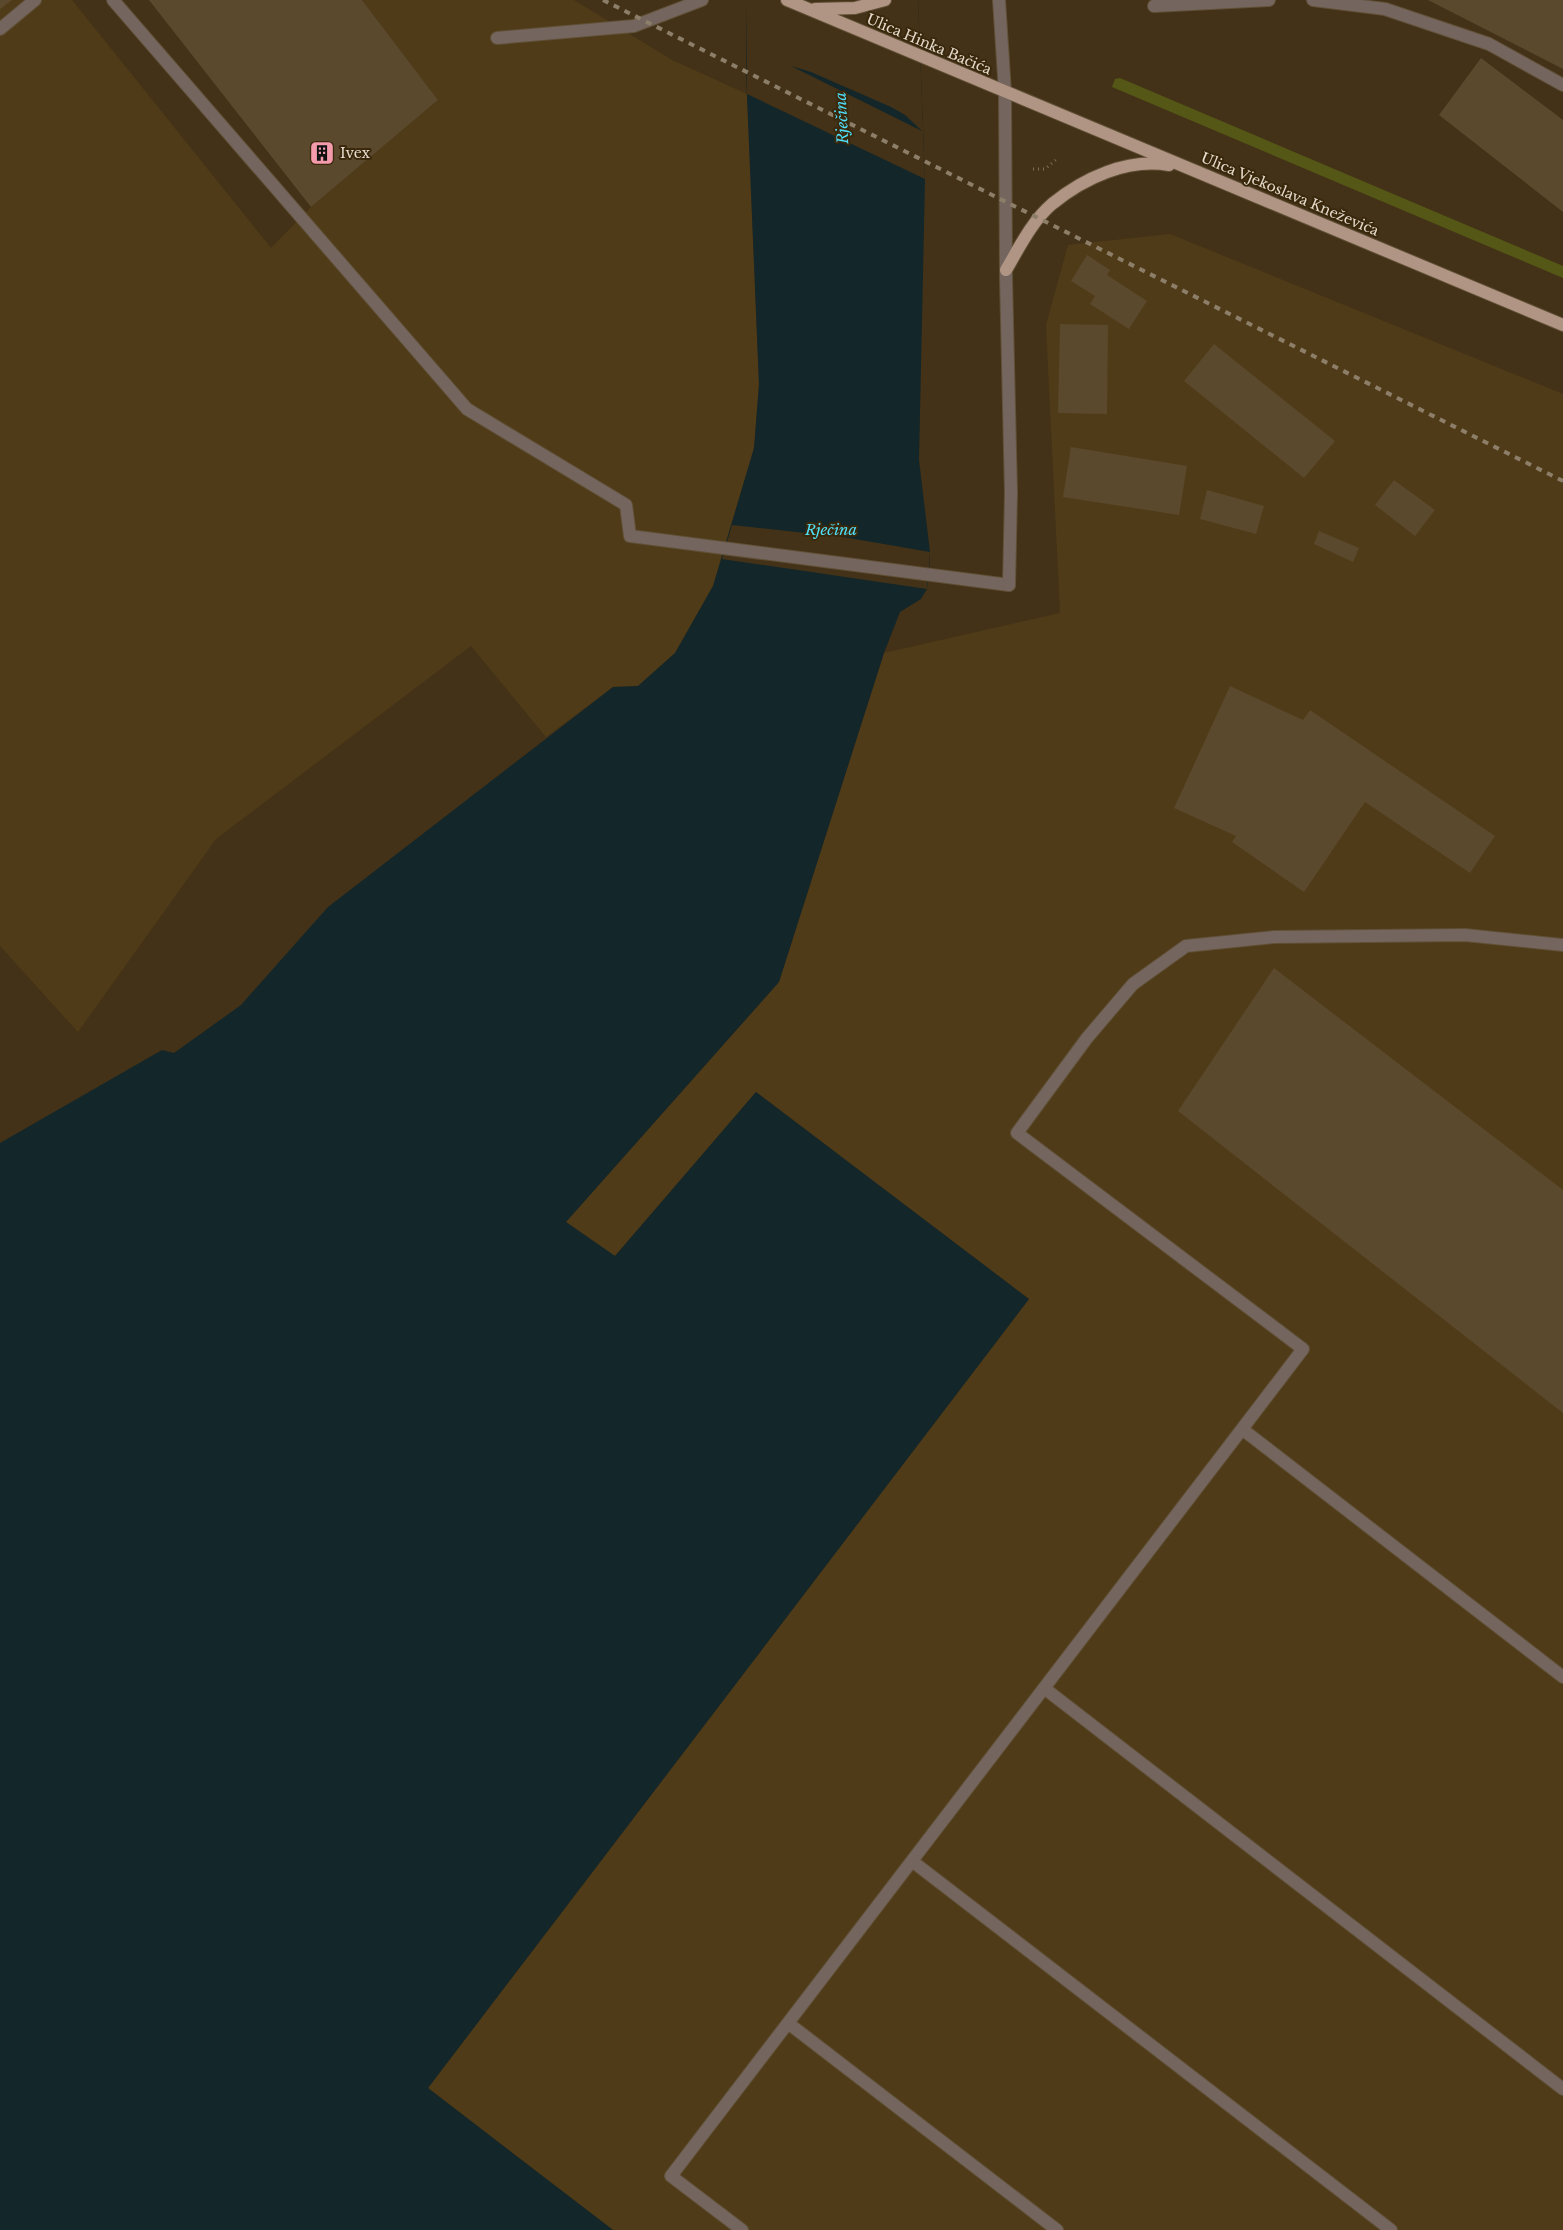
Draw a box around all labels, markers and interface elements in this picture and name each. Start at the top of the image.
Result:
street label: Ulica Hinka Bačića [864,10,994,79]
water label: Rječina [831,91,852,146]
building icon: Ivex [309,140,335,166]
place label: Ivex [340,144,371,162]
street label: Ulica Vjekoslava Kneževića [1198,148,1382,240]
water label: Rječina [804,520,857,539]

